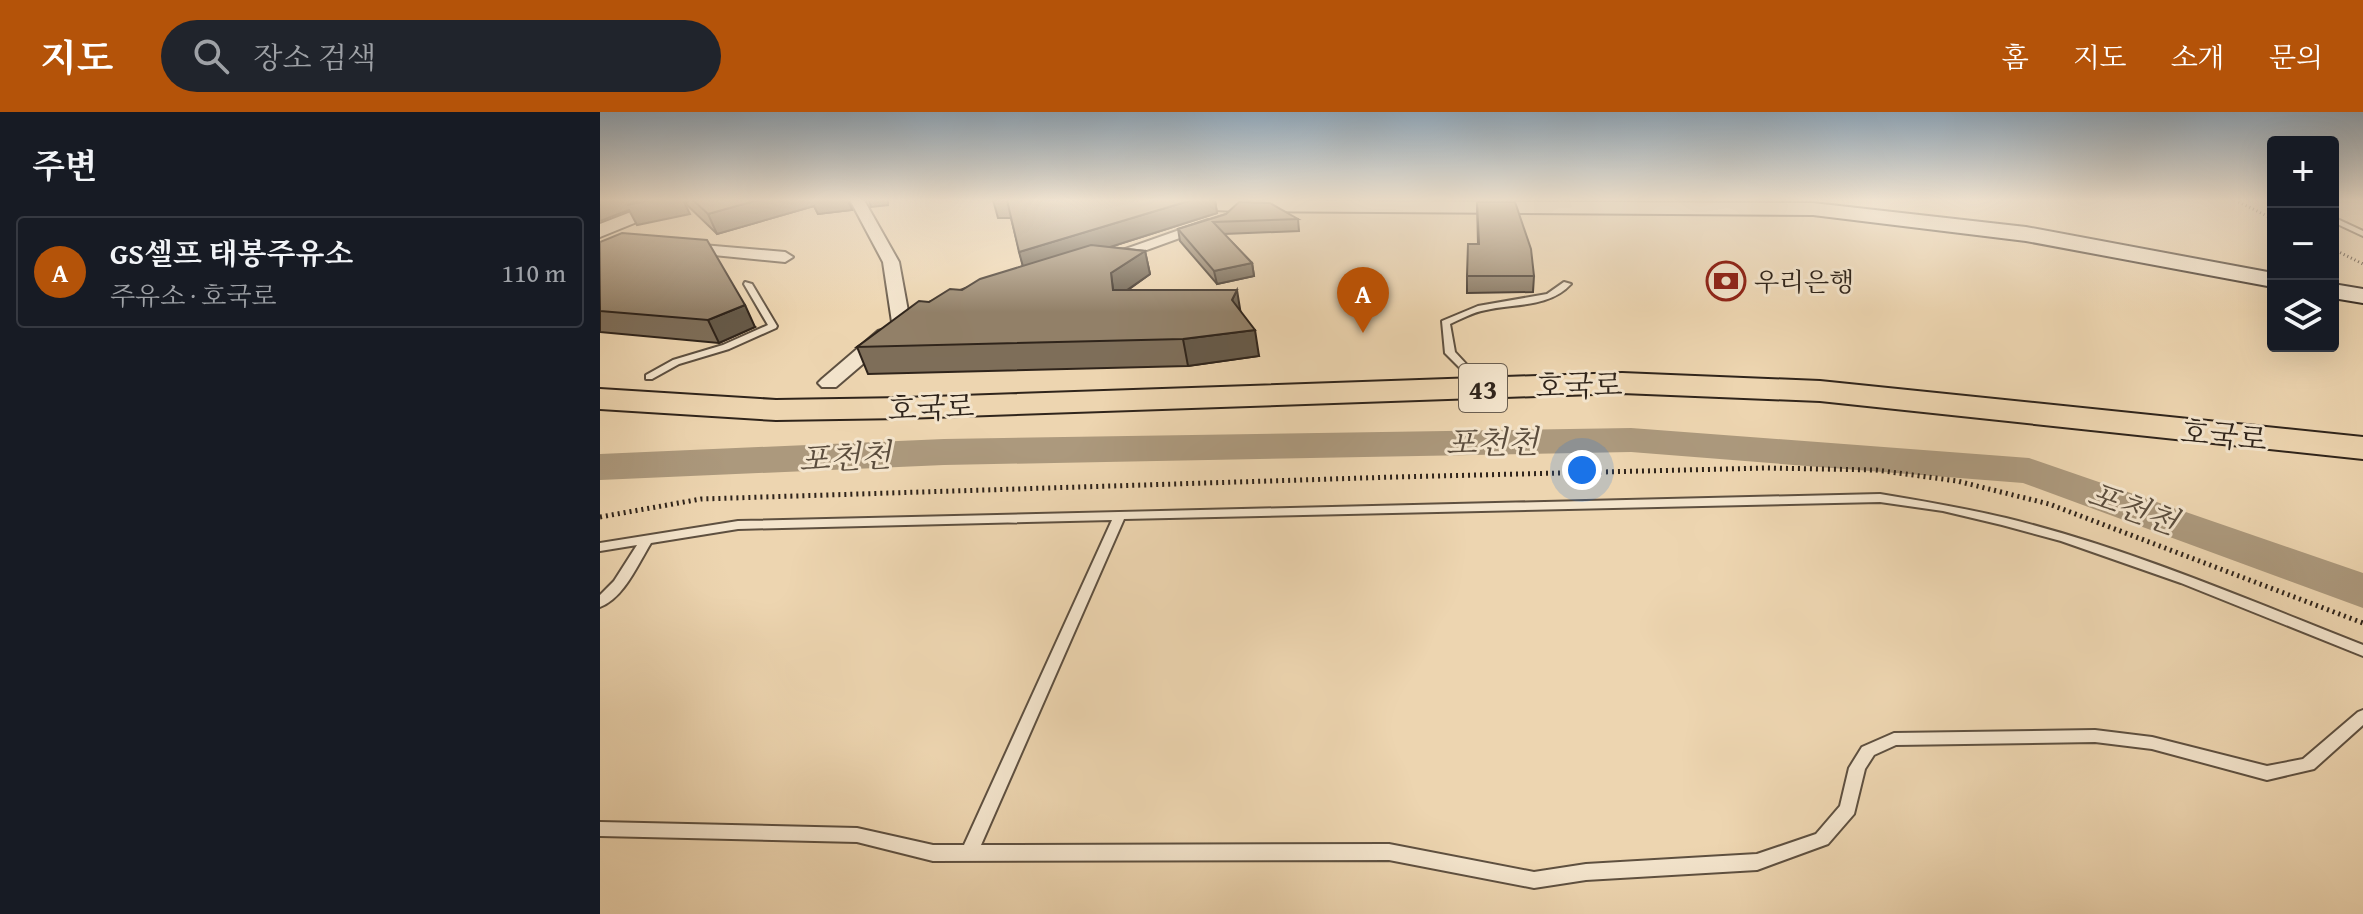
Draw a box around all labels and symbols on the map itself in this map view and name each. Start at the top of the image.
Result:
bank icon: 우리은행 [1705,260,1747,302]
place label: 우리은행 [1754,262,1854,301]
pin: A [1337,267,1389,333]
street label: 호국로 [1535,362,1623,408]
road number: 43 [1459,364,1507,412]
street label: 호국로 [887,383,975,431]
street label: 호국로 [2178,409,2270,461]
water label: 포천천 [1445,418,1541,466]
water label: 포천천 [797,431,895,483]
your location [1562,450,1602,490]
water label: 포천천 [2081,470,2187,547]

